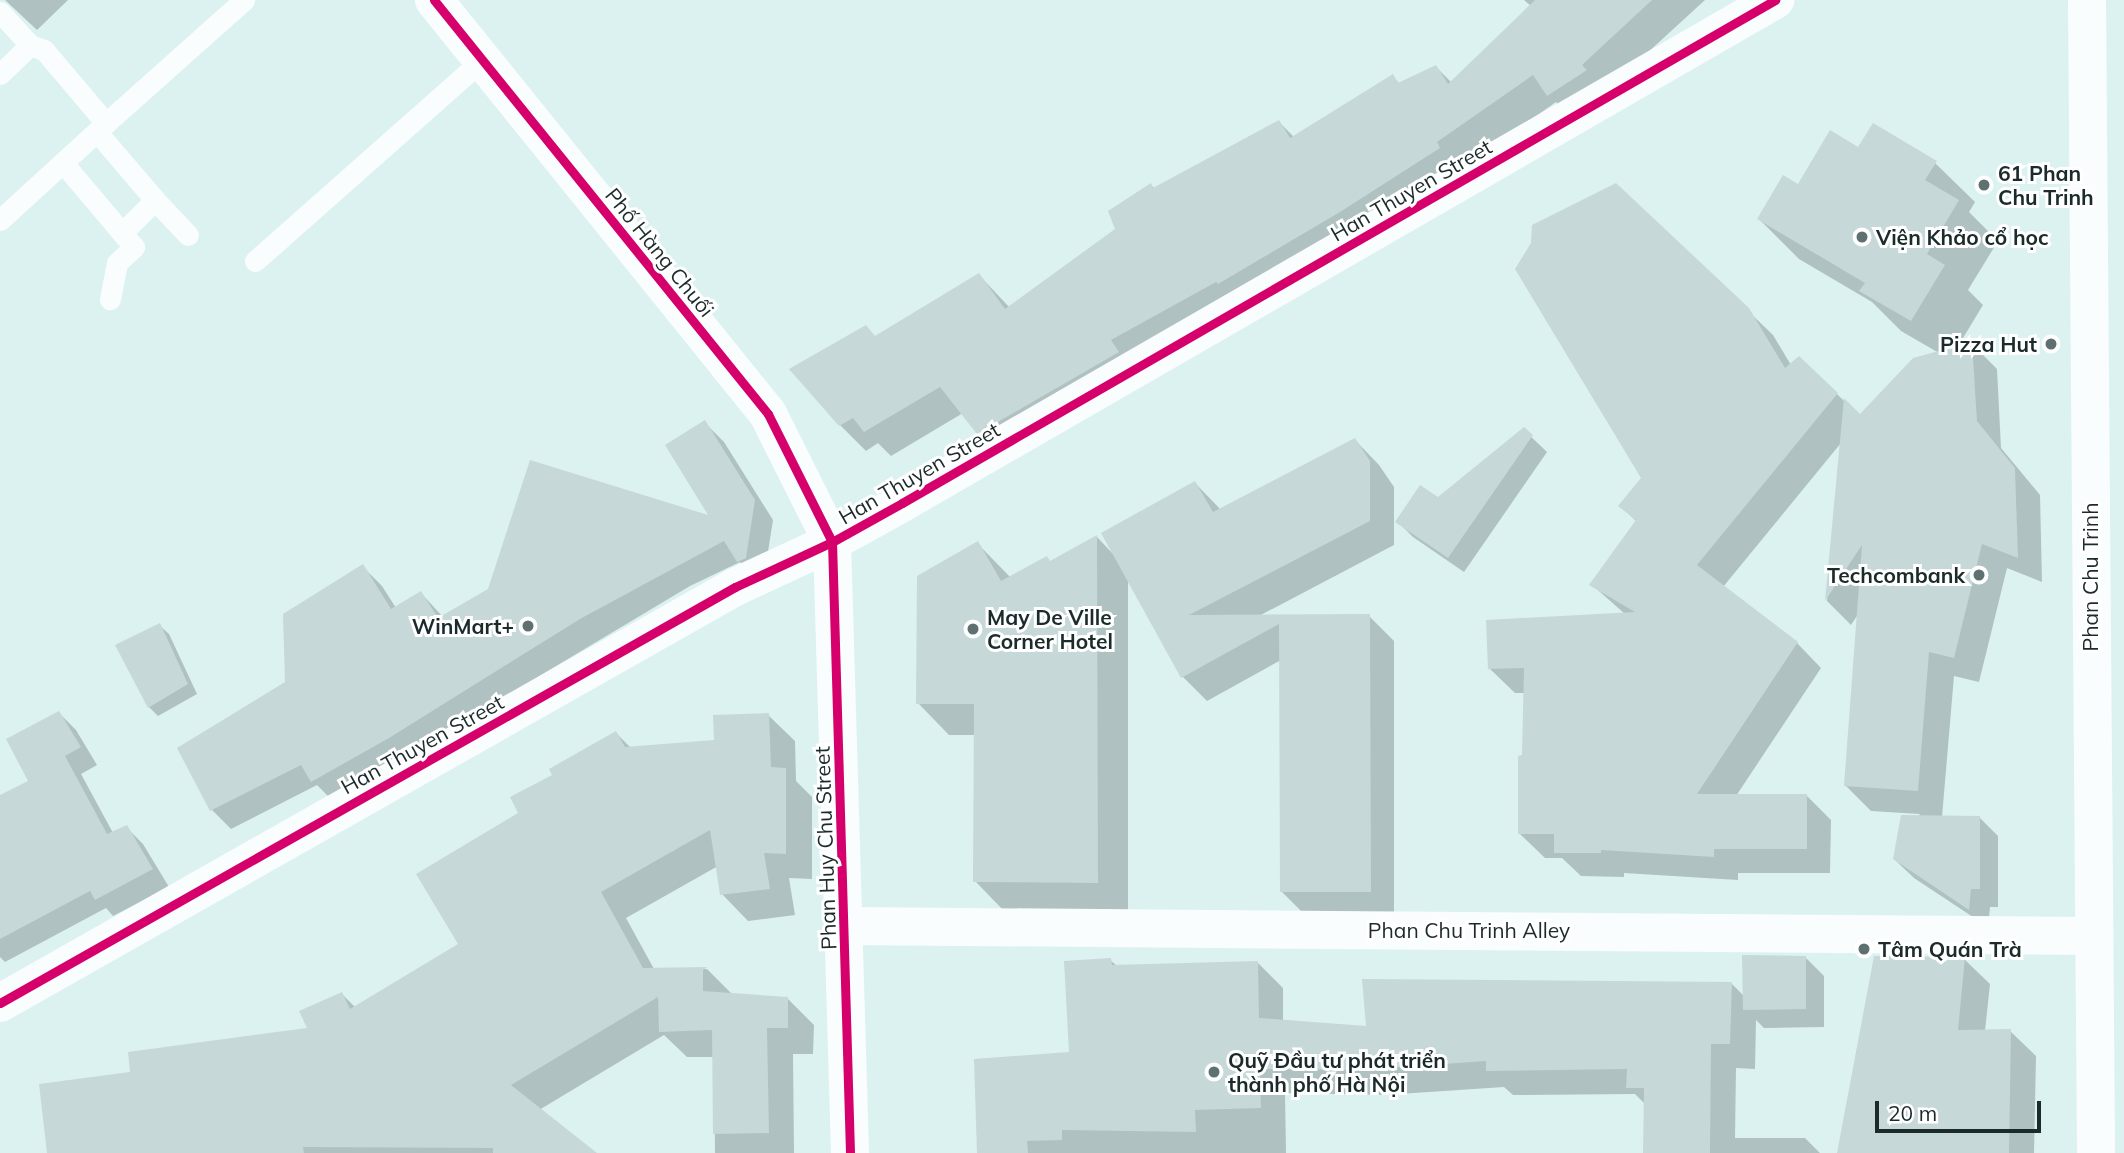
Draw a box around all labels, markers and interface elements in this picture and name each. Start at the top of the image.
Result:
street label: Han Thuyen Street [1326,134,1496,246]
place label: 61 Phan Chu Trinh [1998,160,2094,210]
marker: 61 Phan Chu Trinh [1976,177,1992,193]
street label: Phố Hàng Chuối [600,183,720,321]
place label: Viện Khảo cổ học [1876,224,2049,250]
marker: Viện Khảo cổ học [1854,229,1870,245]
place label: Pizza Hut [1940,331,2037,357]
marker: Pizza Hut [2043,336,2059,352]
street label: Han Thuyen Street [834,417,1004,529]
street label: Phan Chu Trinh [2077,503,2103,651]
place label: Techcombank [1827,562,1965,588]
marker: Techcombank [1971,567,1987,583]
place label: May De Ville Corner Hotel [987,604,1113,654]
place label: WinMart+ [412,613,514,639]
marker: WinMart+ [520,618,536,634]
marker: May De Ville Corner Hotel [965,621,981,637]
street label: Han Thuyen Street [336,689,508,799]
street label: Phan Huy Chu Street [809,746,841,950]
street label: Phan Chu Trinh Alley [1368,917,1570,943]
place label: Tâm Quán Trà [1878,936,2022,962]
marker: Tâm Quán Trà [1856,941,1872,957]
place label: Quỹ Đầu tư phát triển thành phố Hà Nội [1228,1047,1446,1097]
marker: Quỹ Đầu tư phát triển thành phố Hà Nội [1206,1064,1222,1080]
scale bar [1879,1086,2045,1130]
text: 20 m [1888,1100,1937,1126]

